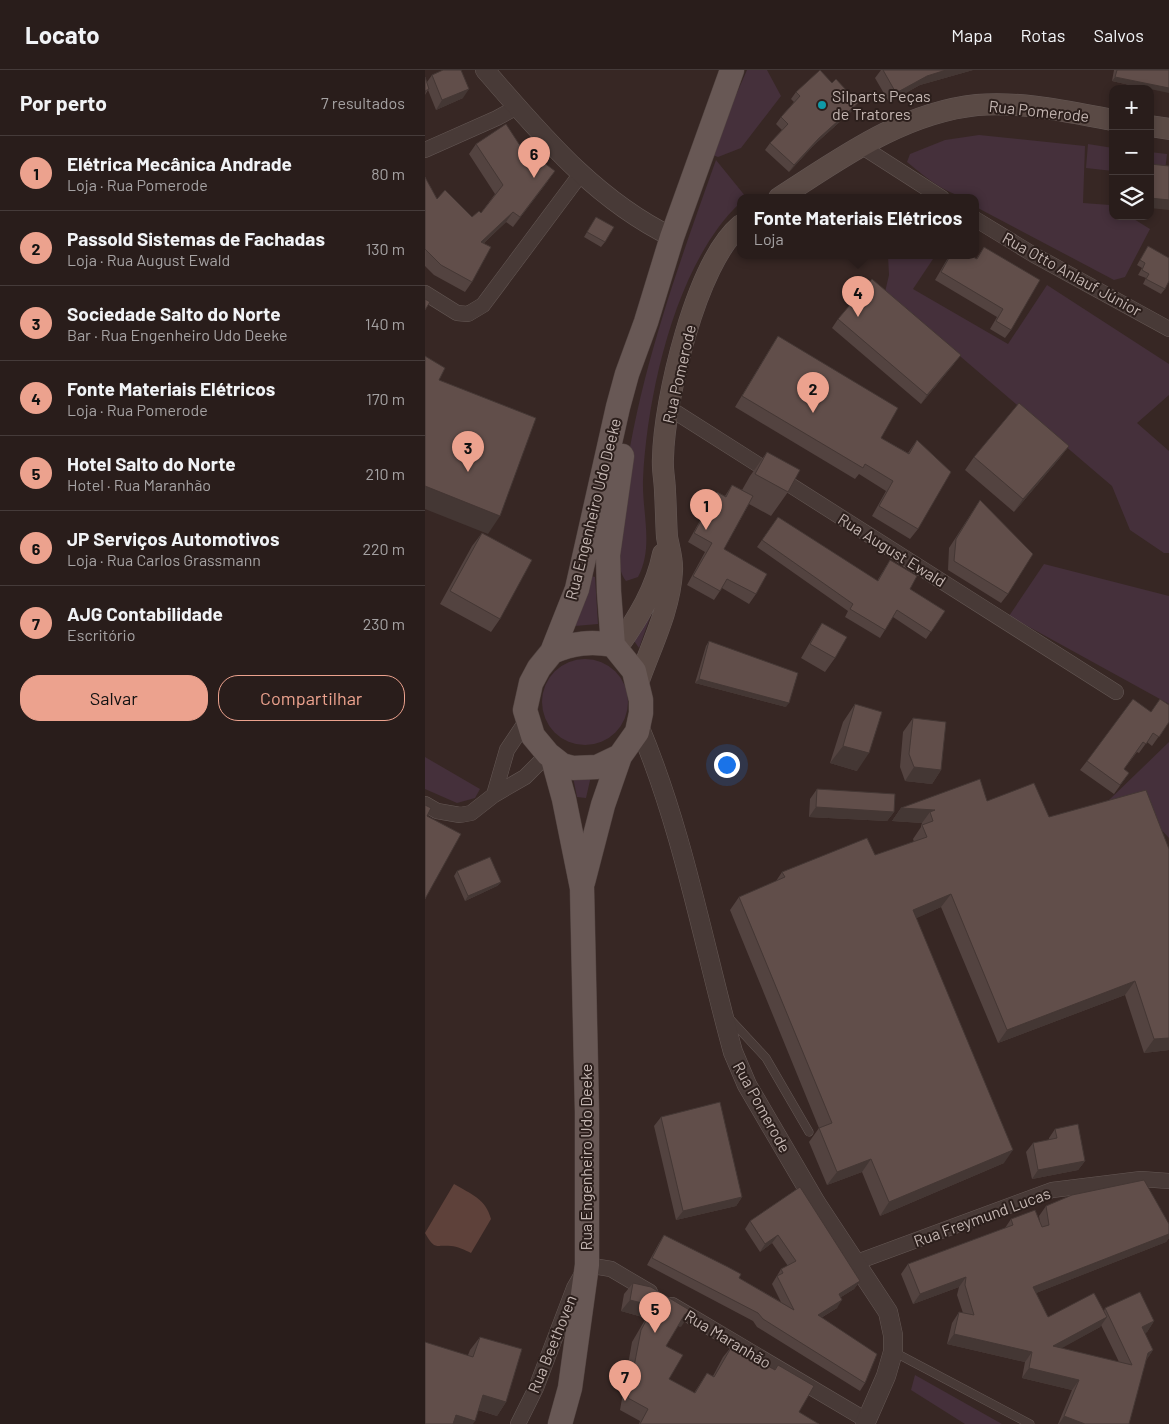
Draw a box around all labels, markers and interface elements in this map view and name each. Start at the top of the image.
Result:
text: Locato [25,20,100,49]
text: Mapa [951,24,992,46]
text: Rotas [1020,24,1065,46]
text: Salvos [1093,24,1144,46]
map controls [1109,85,1154,220]
button: + [1109,85,1154,130]
place label: Silparts Peças de Tratores [832,86,931,123]
text: Por perto [20,90,107,115]
text: 7 resultados [321,93,405,112]
street label: Rua Pomerode [988,96,1090,125]
marker: Silparts Peças de Tratores [816,99,828,111]
button: − [1109,130,1154,175]
pin: 6 [518,137,550,178]
text: Elétrica Mecânica Andrade [67,152,292,175]
text: 1 [33,164,39,183]
text: 80 m [371,164,405,183]
text: Loja · Rua Pomerode [67,175,208,194]
button: layers [1109,175,1154,220]
popup [737,194,979,259]
text: Fonte Materiais Elétricos [754,206,962,229]
text: Passold Sistemas de Fachadas [67,227,325,250]
street label: Rua Otto Anlauf Júnior [1000,227,1145,320]
text: Loja [754,229,784,248]
text: 2 [32,239,40,258]
text: 130 m [366,239,405,258]
text: Loja · Rua August Ewald [67,250,230,269]
pin: 4 [842,276,874,317]
text: Sociedade Salto do Norte [67,302,281,325]
text: 3 [32,314,40,333]
text: 140 m [365,314,405,333]
street label: Rua Pomerode [658,323,699,425]
text: Bar · Rua Engenheiro Udo Deeke [67,325,287,344]
pin: 2 [797,372,829,413]
text: Fonte Materiais Elétricos [67,377,275,400]
text: 4 [31,389,41,408]
text: 170 m [366,389,405,408]
text: Loja · Rua Pomerode [67,400,208,419]
street label: Rua Engenheiro Udo Deeke [561,416,624,602]
pin: 3 [452,431,484,472]
text: Hotel Salto do Norte [67,452,236,475]
text: 5 [32,464,40,483]
text: 210 m [366,464,405,483]
text: Hotel · Rua Maranhão [67,475,211,494]
pin: 1 [690,489,722,530]
street label: Rua August Ewald [835,509,950,590]
text: JP Serviços Automotivos [67,527,279,550]
text: 6 [32,539,40,558]
text: 220 m [362,539,405,558]
text: Loja · Rua Carlos Grassmann [67,550,261,569]
text: AJG Contabilidade [67,602,223,625]
text: 7 [32,614,40,633]
text: 230 m [363,614,405,633]
text: Escritório [67,625,135,644]
button: Salvar [20,675,208,721]
button: Compartilhar [218,675,405,721]
your location [714,752,740,778]
street label: Rua Pomerode [730,1058,795,1156]
street label: Rua Engenheiro Udo Deeke [576,1064,595,1250]
street label: Rua Freymund Lucas [911,1183,1053,1250]
street label: Rua Beethoven [523,1292,580,1396]
pin: 5 [639,1292,671,1333]
street label: Rua Maranhão [682,1305,775,1372]
pin: 7 [609,1360,641,1401]

